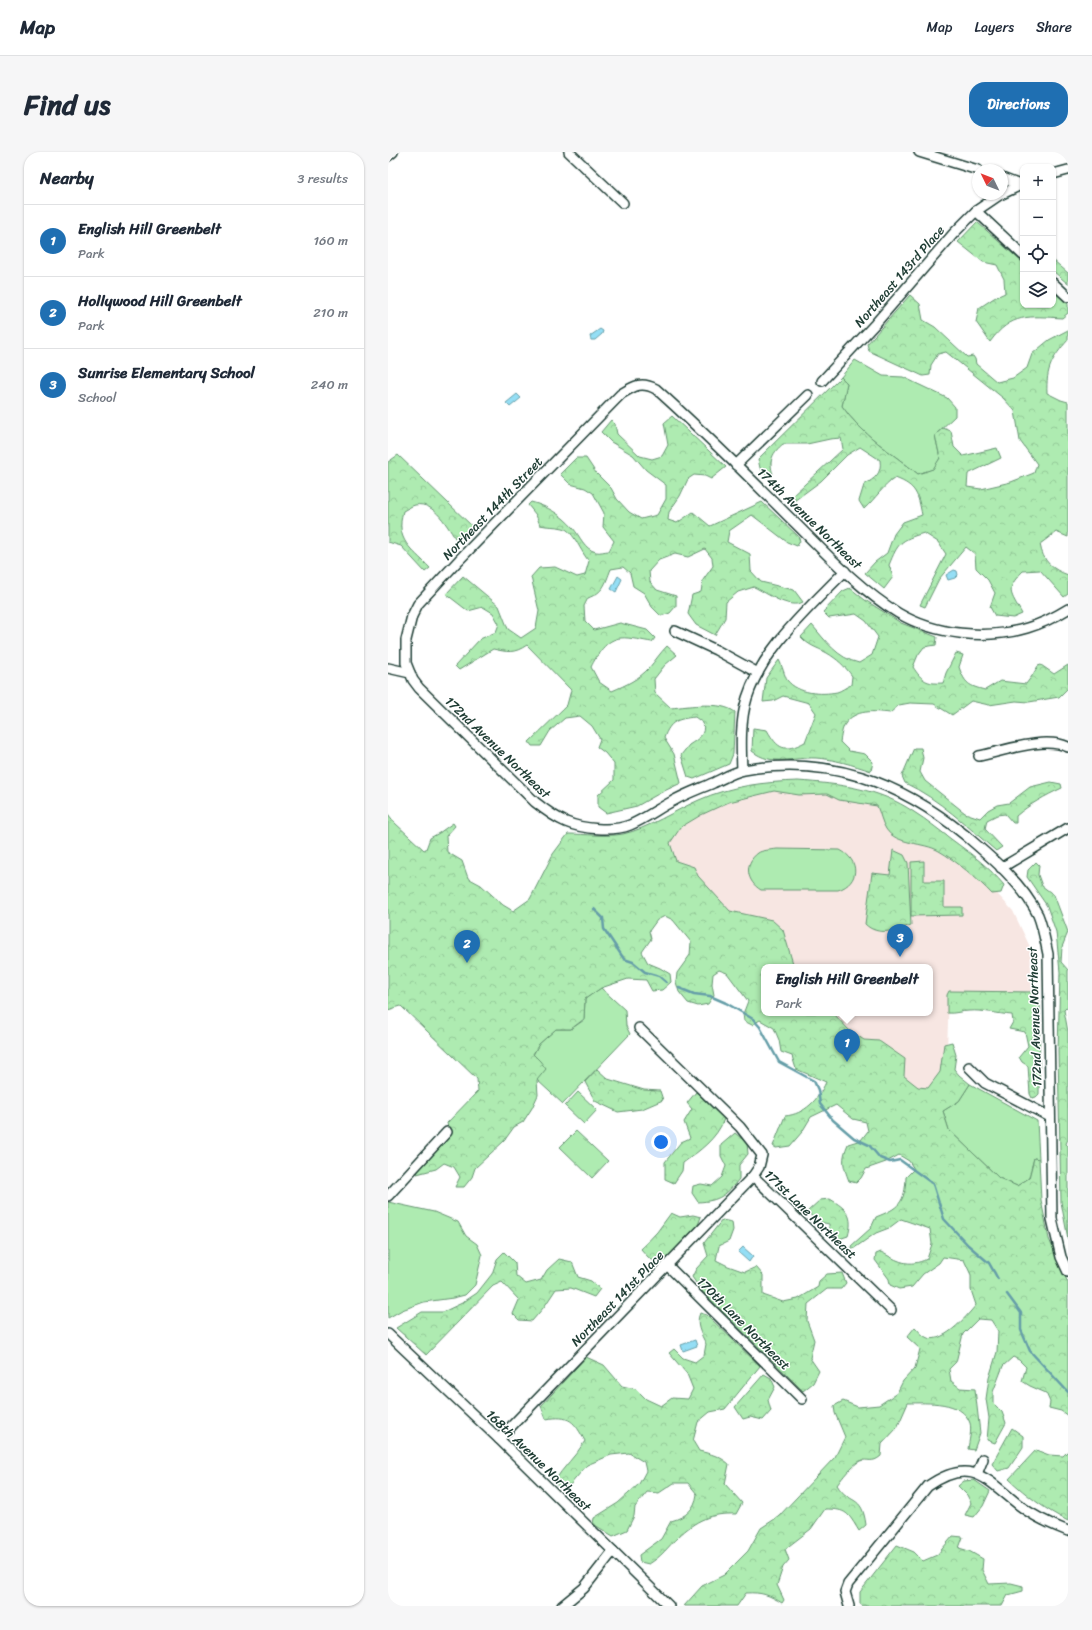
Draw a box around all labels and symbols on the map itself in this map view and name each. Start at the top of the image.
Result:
north arrow [972,164,1008,200]
street label: Northeast 143rd Place [848,220,951,333]
street label: Northeast 144th Street [436,451,548,566]
street label: 174th Avenue Northeast [752,462,868,576]
street label: 172nd Avenue Northeast [439,690,557,805]
pin: 3 [887,924,913,957]
pin: 2 [454,930,480,963]
street label: 172nd Avenue Northeast [1021,946,1048,1087]
pin: 1 [834,1029,860,1062]
your location [651,1132,671,1152]
street label: 171st Lane Northeast [759,1164,863,1265]
street label: Northeast 141st Place [565,1245,670,1352]
street label: 170th Lane Northeast [691,1271,796,1376]
street label: 168th Avenue Northeast [481,1404,597,1517]

